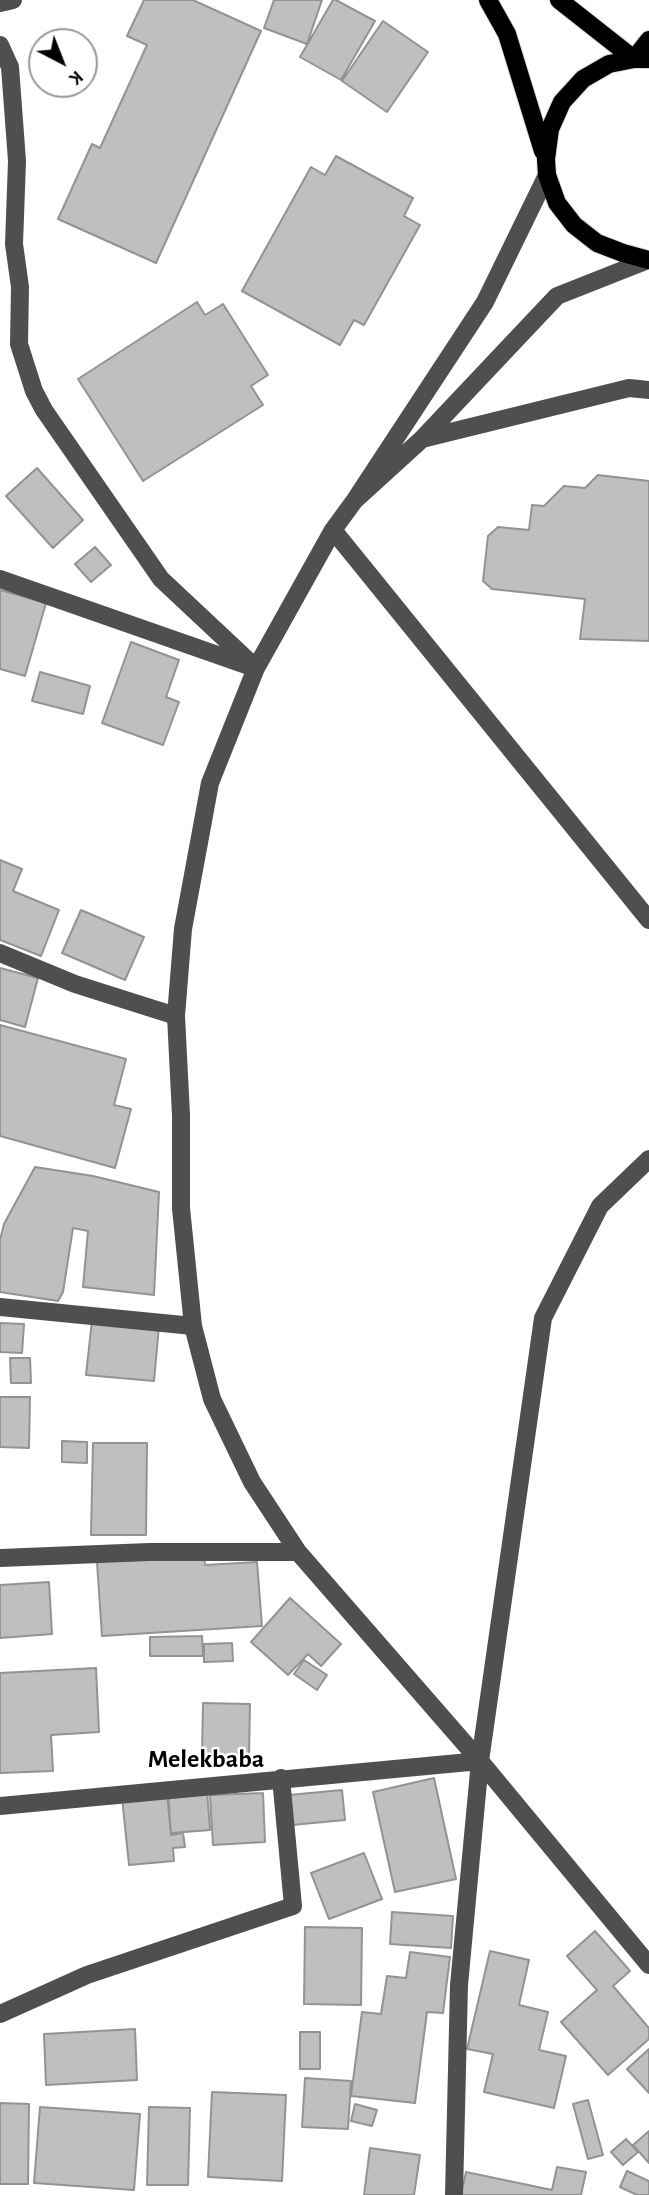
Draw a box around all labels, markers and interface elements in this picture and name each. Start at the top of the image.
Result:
north arrow [28,28,98,98]
text: K [66,67,87,88]
district label: Melekbaba [148,1743,264,1775]

